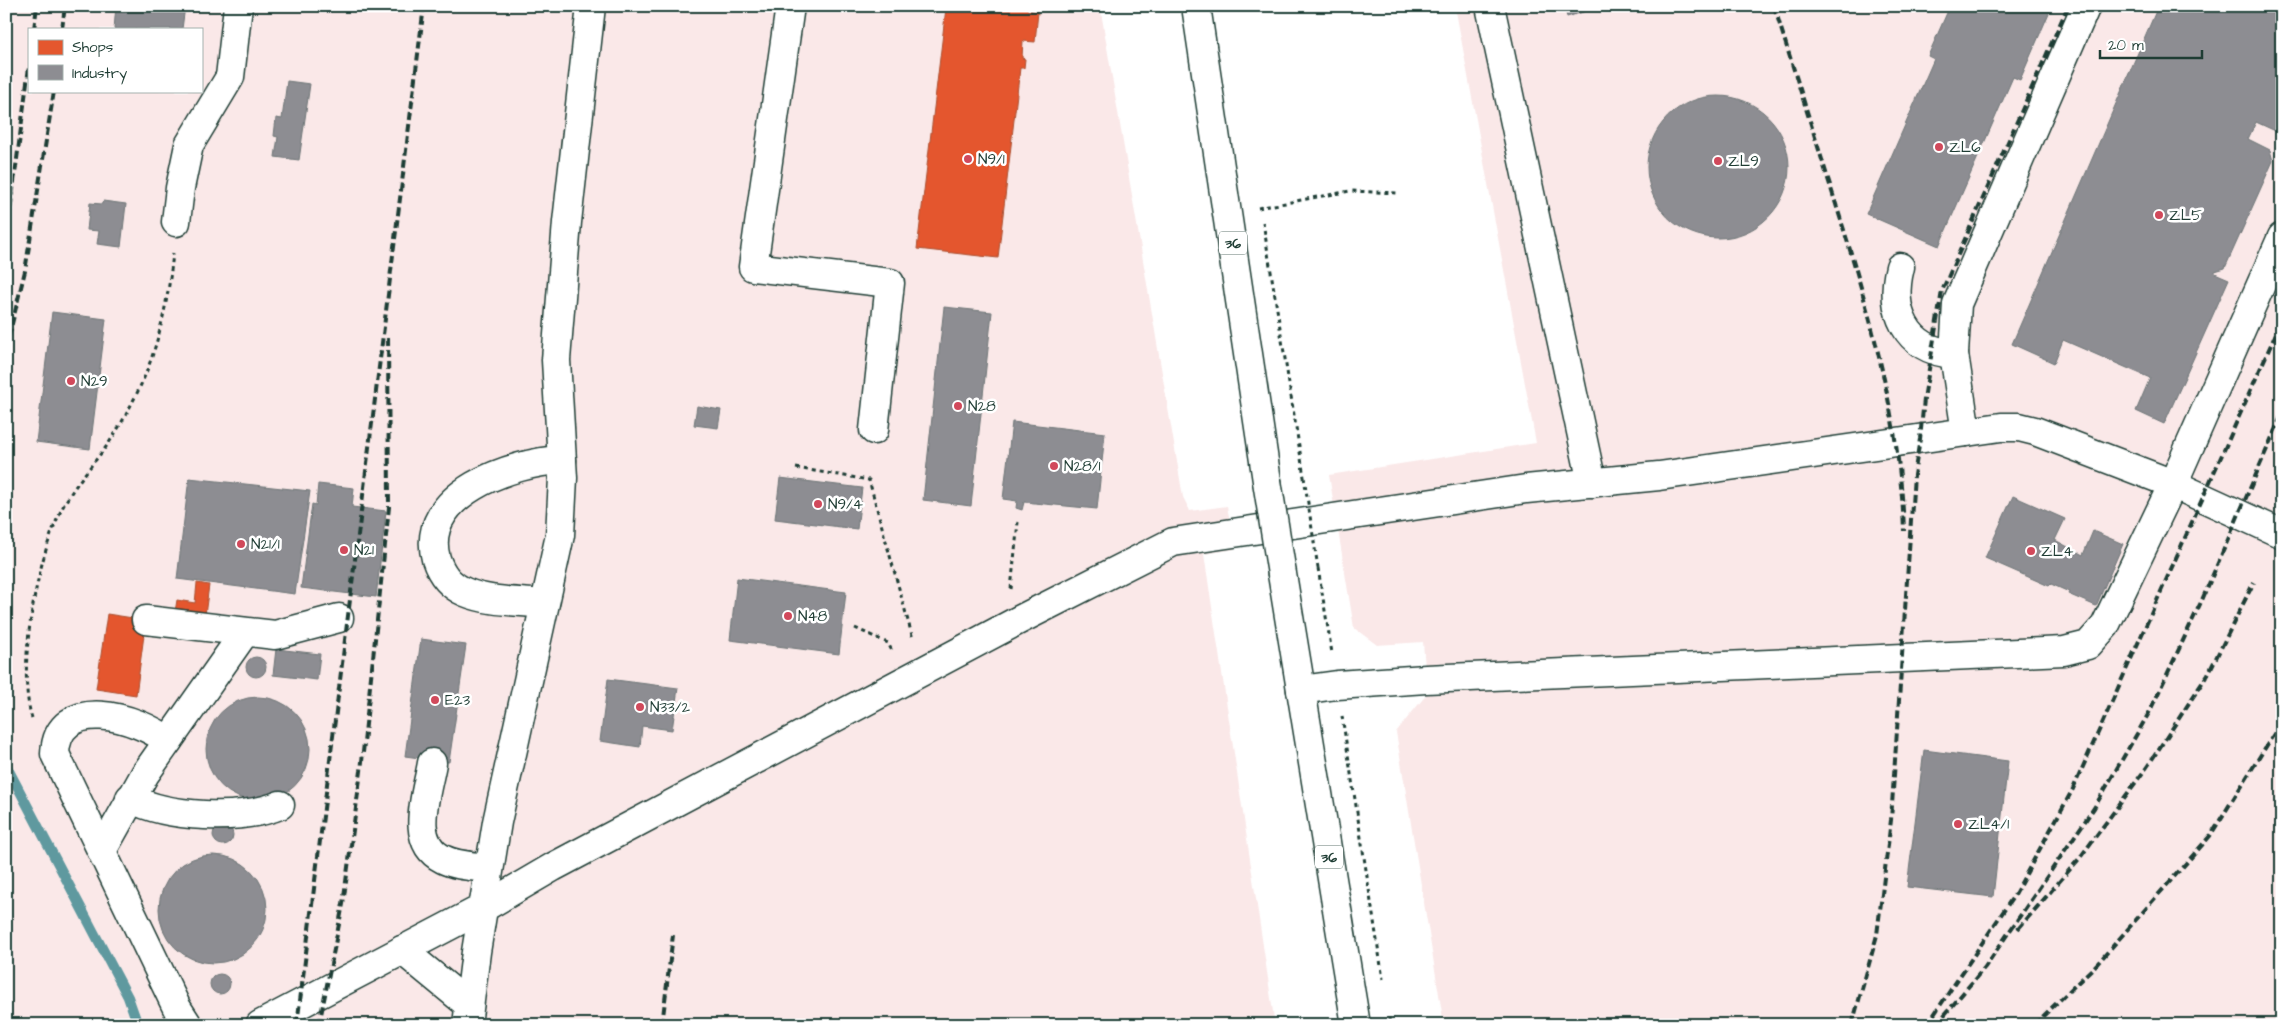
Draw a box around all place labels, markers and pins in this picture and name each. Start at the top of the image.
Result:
place label: ZL6 [1949,137,1981,158]
marker: ZL6 [1933,141,1945,153]
place label: N9/1 [978,149,1005,170]
place label: ZL9 [1728,151,1759,172]
marker: N9/1 [962,153,974,165]
marker: ZL9 [1712,155,1724,167]
place label: ZL5 [2169,205,2202,226]
marker: ZL5 [2153,209,2165,221]
place label: N29 [81,371,108,392]
marker: N29 [65,375,77,387]
place label: N28 [968,396,996,417]
marker: N28 [952,400,964,412]
place label: N28/1 [1064,456,1101,477]
marker: N28/1 [1048,460,1060,472]
place label: N9/4 [828,494,863,515]
marker: N9/4 [812,498,824,510]
place label: N21/1 [251,534,280,555]
marker: N21/1 [235,538,247,550]
place label: N21 [354,540,374,561]
place label: ZL4 [2041,541,2073,562]
marker: N21 [338,544,350,556]
marker: ZL4 [2025,545,2037,557]
place label: N48 [798,606,828,627]
marker: N48 [782,610,794,622]
place label: E23 [445,690,470,711]
marker: E23 [429,694,441,706]
place label: N33/2 [650,697,690,718]
marker: N33/2 [634,701,646,713]
place label: ZL4/1 [1968,814,2009,835]
marker: ZL4/1 [1952,818,1964,830]

